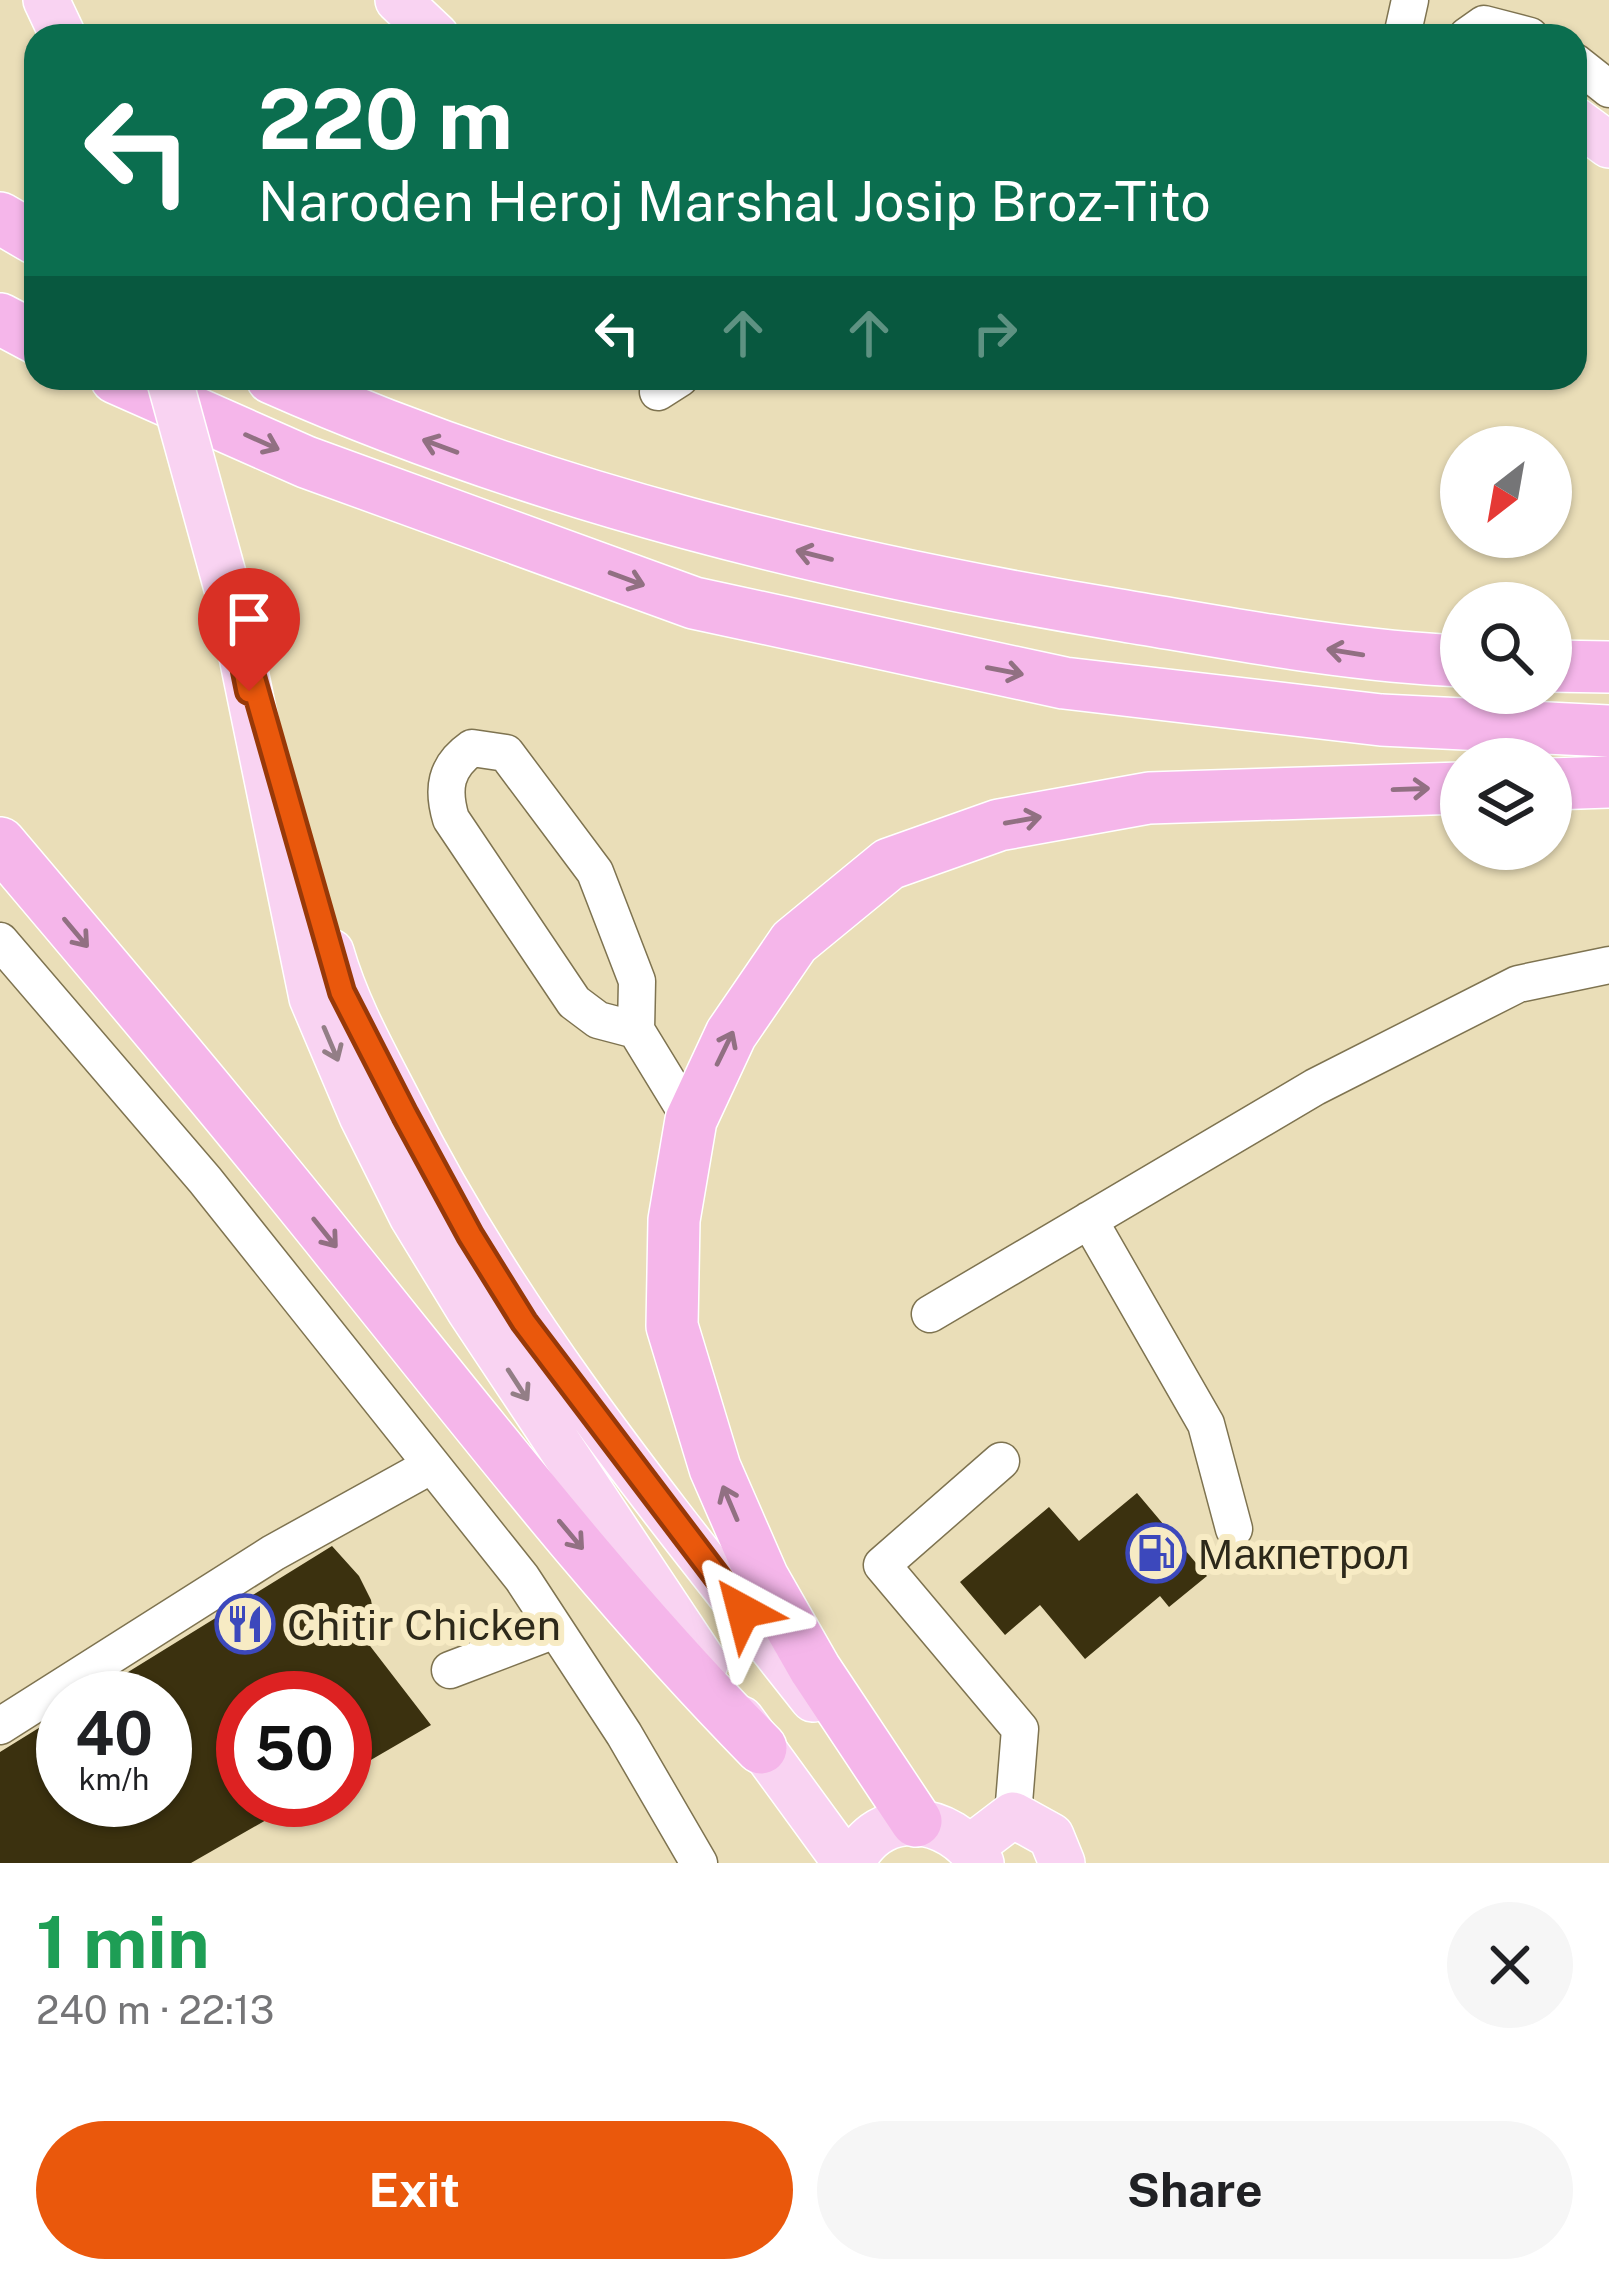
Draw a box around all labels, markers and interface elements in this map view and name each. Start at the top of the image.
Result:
text: 220 m [258,69,513,168]
icon: left [60,72,216,228]
text: Naroden Heroj Marshal Josip Broz-Tito [258,170,1211,233]
icon: left [584,300,650,366]
icon: ahead [710,300,776,366]
icon: ahead [836,300,902,366]
icon: right [962,300,1028,366]
north arrow [1440,426,1572,558]
map controls [1440,426,1572,870]
one-way arrow [243,433,279,455]
one-way arrow [422,433,459,455]
one-way arrow [796,543,834,565]
pin [198,568,300,691]
one-way arrow [608,570,645,591]
button: search [1440,582,1572,714]
icon: arrive [216,586,282,652]
one-way arrow [1326,640,1365,663]
one-way arrow [985,661,1024,683]
button: layers [1440,738,1572,870]
one-way arrow [1391,778,1430,801]
one-way arrow [1002,808,1041,831]
one-way arrow [61,917,89,948]
one-way arrow [322,1024,343,1061]
one-way arrow [715,1031,737,1067]
one-way arrow [311,1216,338,1248]
one-way arrow [506,1367,531,1401]
one-way arrow [718,1486,740,1522]
one-way arrow [557,1519,585,1550]
fuel station icon: Макпетрол [1125,1522,1187,1584]
place label: Макпетрол [1198,1529,1409,1578]
position arrow [680,1548,806,1674]
restaurant icon: Chitir Chicken [214,1593,276,1655]
place label: Chitir Chicken [287,1600,561,1649]
speed limit sign: 50 [216,1671,372,1827]
text: 40 [75,1698,153,1769]
text: km/h [79,1761,149,1797]
text: 1 min [36,1900,210,1984]
button: close [1447,1902,1573,2028]
text: 240 m · 22:13 [36,1987,274,2033]
button: Exit [36,2121,793,2259]
button: Share [817,2121,1573,2259]

